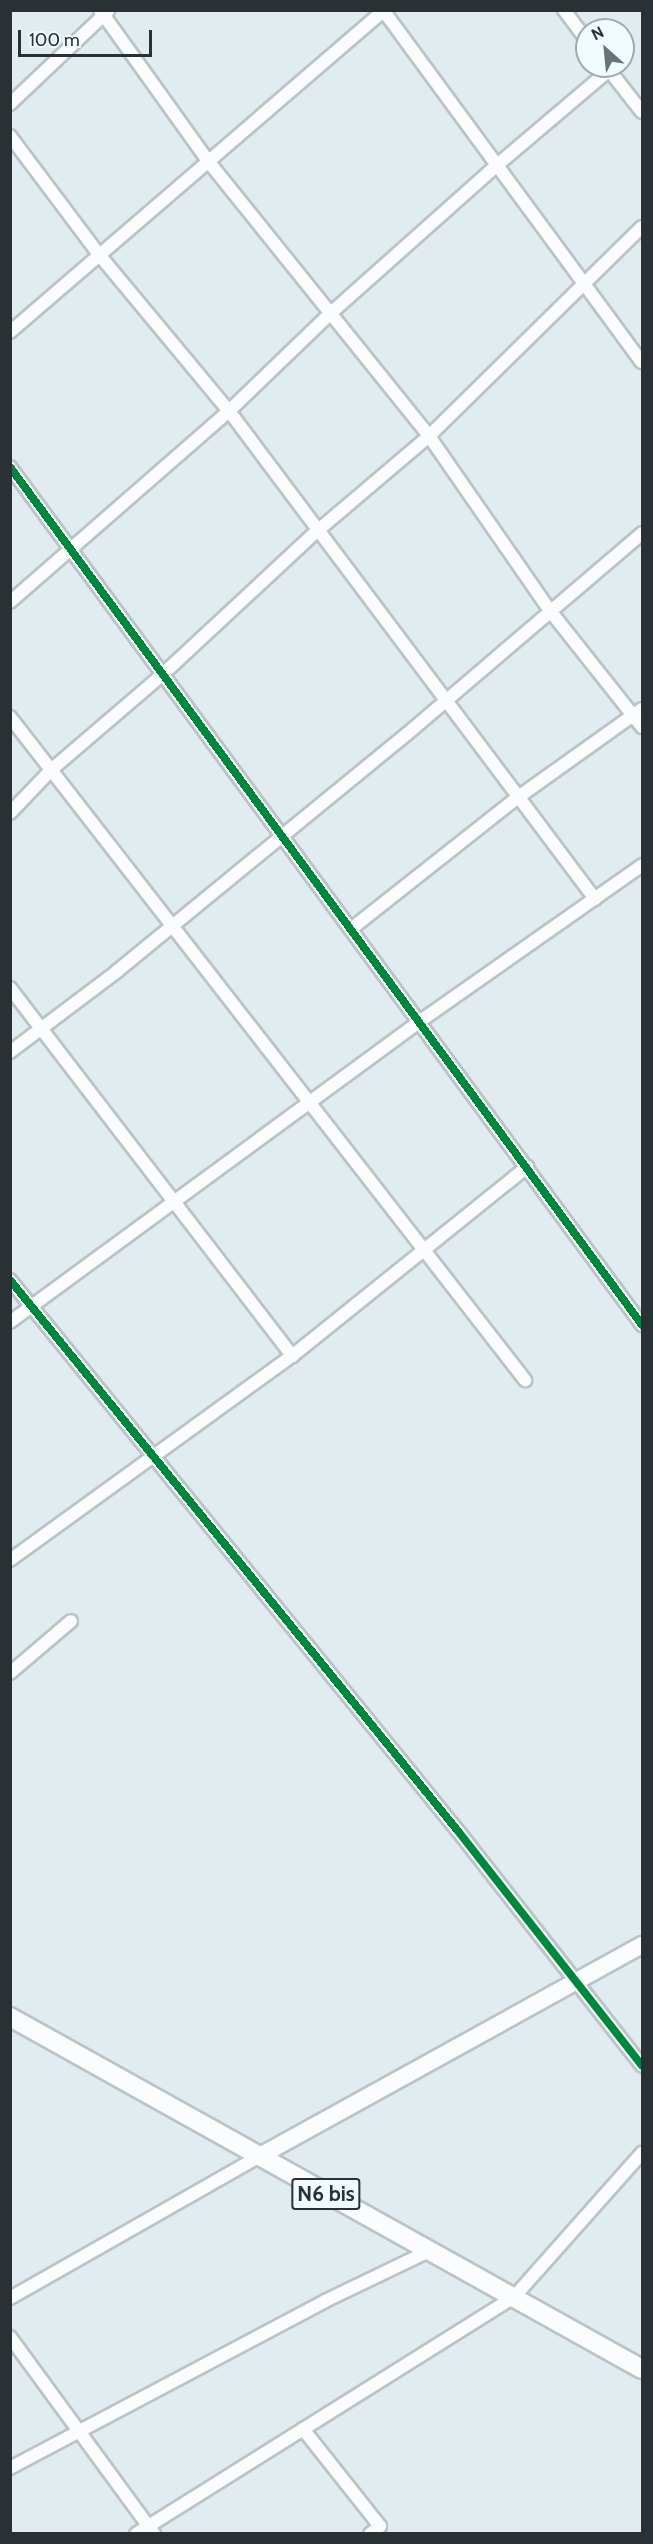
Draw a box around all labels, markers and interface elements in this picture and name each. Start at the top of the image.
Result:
scale bar [21,18,154,56]
north arrow [575,18,635,78]
text: N [588,22,607,44]
text: 100 m [29,29,80,51]
road number: N6 bis [290,2176,362,2212]

